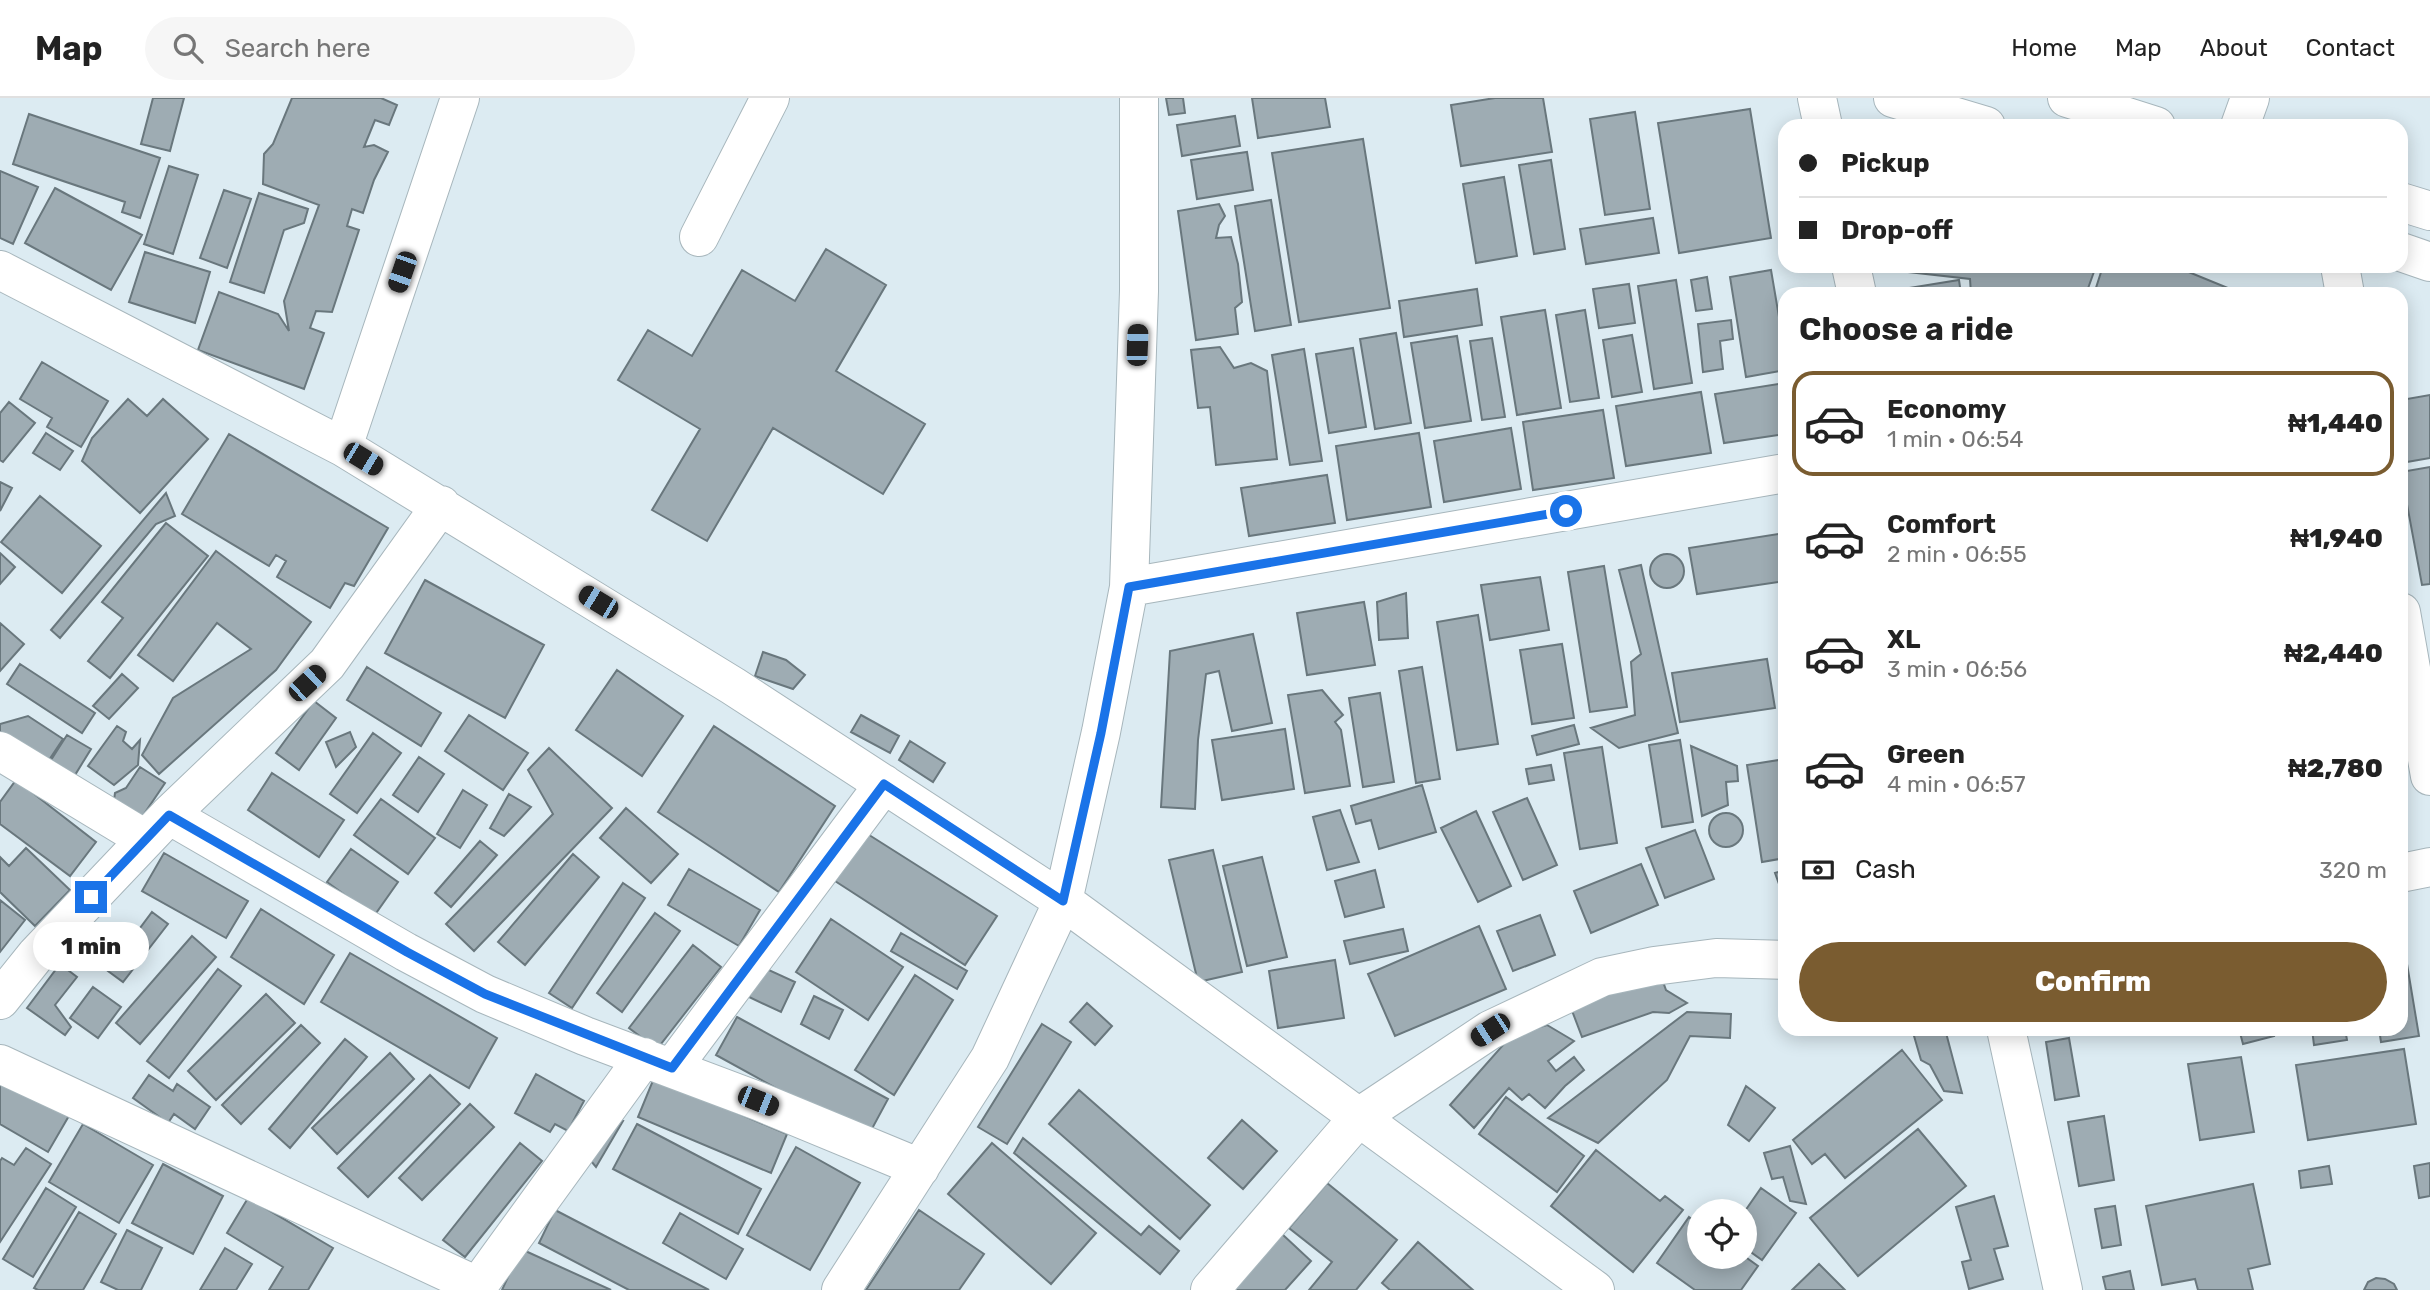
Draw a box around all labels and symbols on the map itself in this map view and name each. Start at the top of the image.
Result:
car [386,249,419,295]
car [1126,324,1149,366]
car [340,439,387,479]
route start [1550,495,1582,527]
car [575,582,622,622]
car [285,661,330,705]
route end [75,881,107,913]
callout: 1 min [33,922,149,970]
car [1467,1010,1514,1050]
car [735,1083,782,1119]

